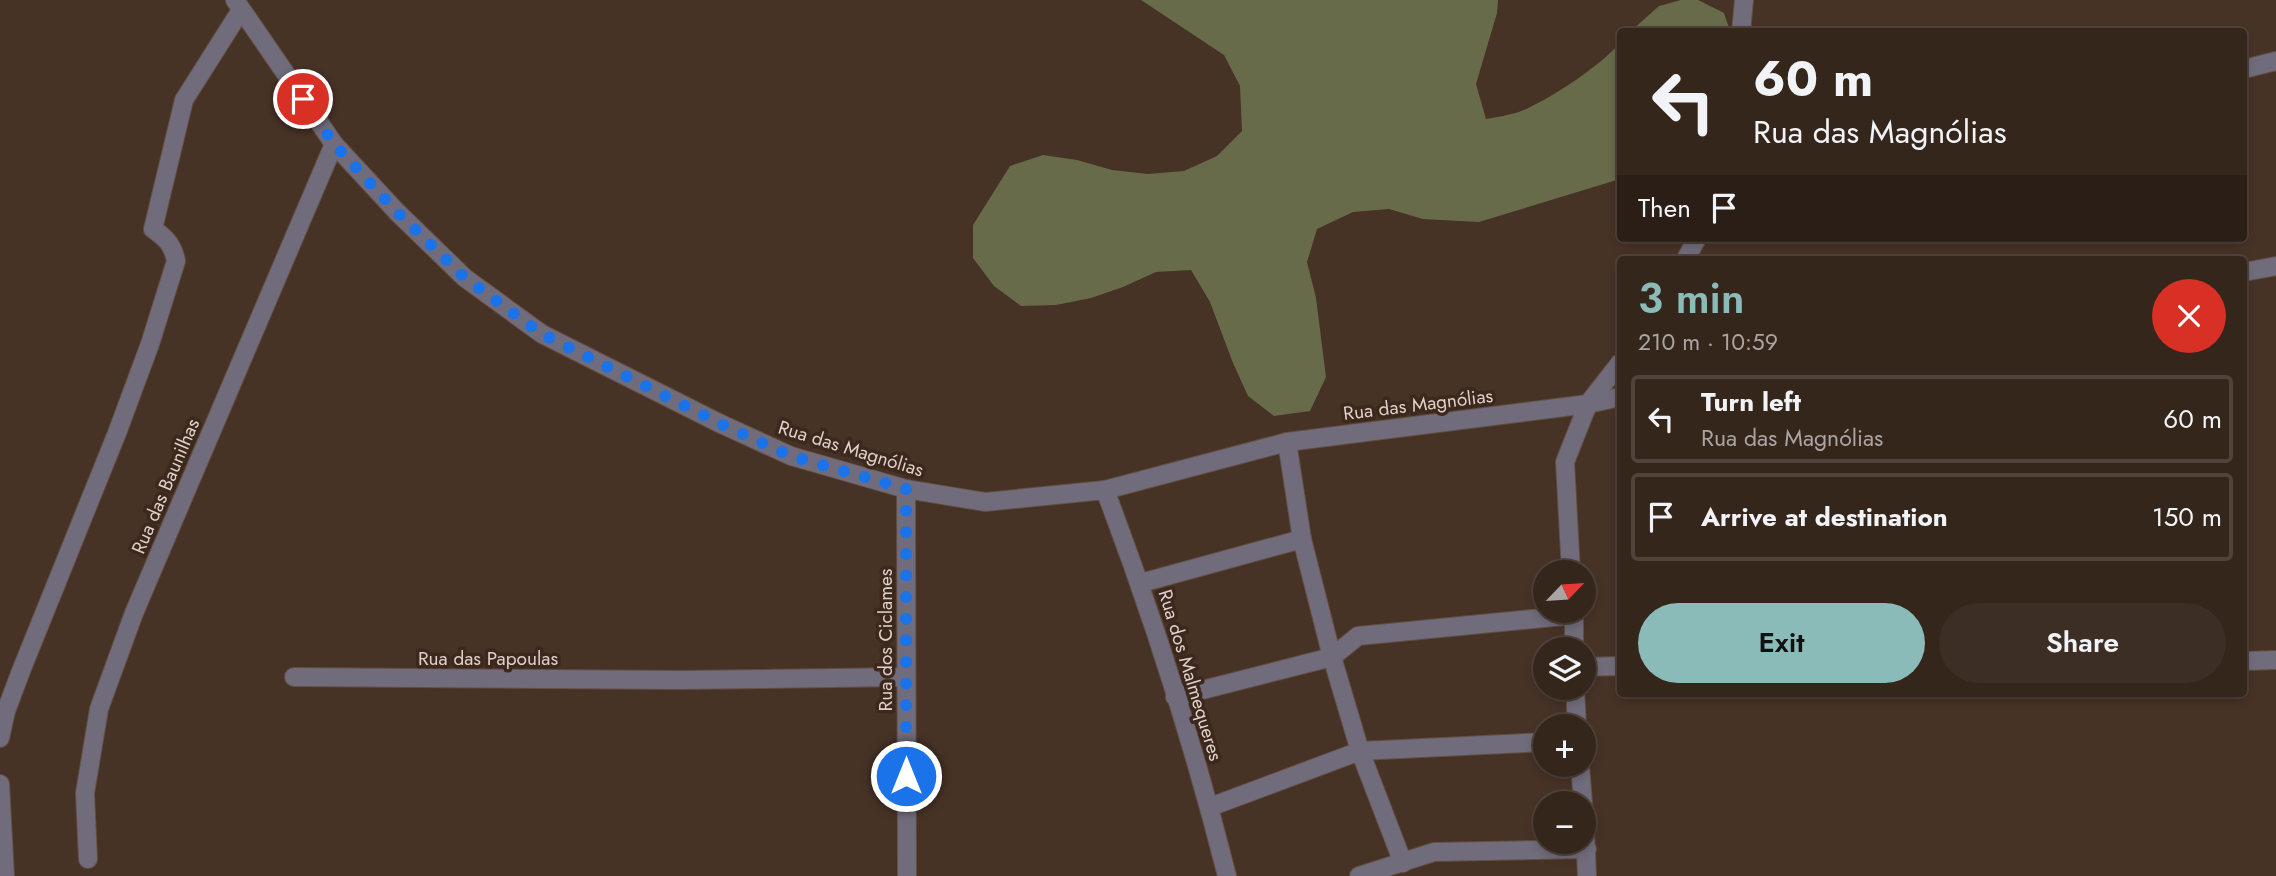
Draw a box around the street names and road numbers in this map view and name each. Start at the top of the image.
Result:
street label: Rua das Magnólias [1342,382,1495,427]
street label: Rua das Baunilhas [125,414,206,558]
street label: Rua das Magnólias [775,414,927,484]
street label: Rua dos Ciclames [872,568,899,711]
street label: Rua dos Malmequeres [1152,586,1230,764]
street label: Rua das Papoulas [418,645,558,672]

